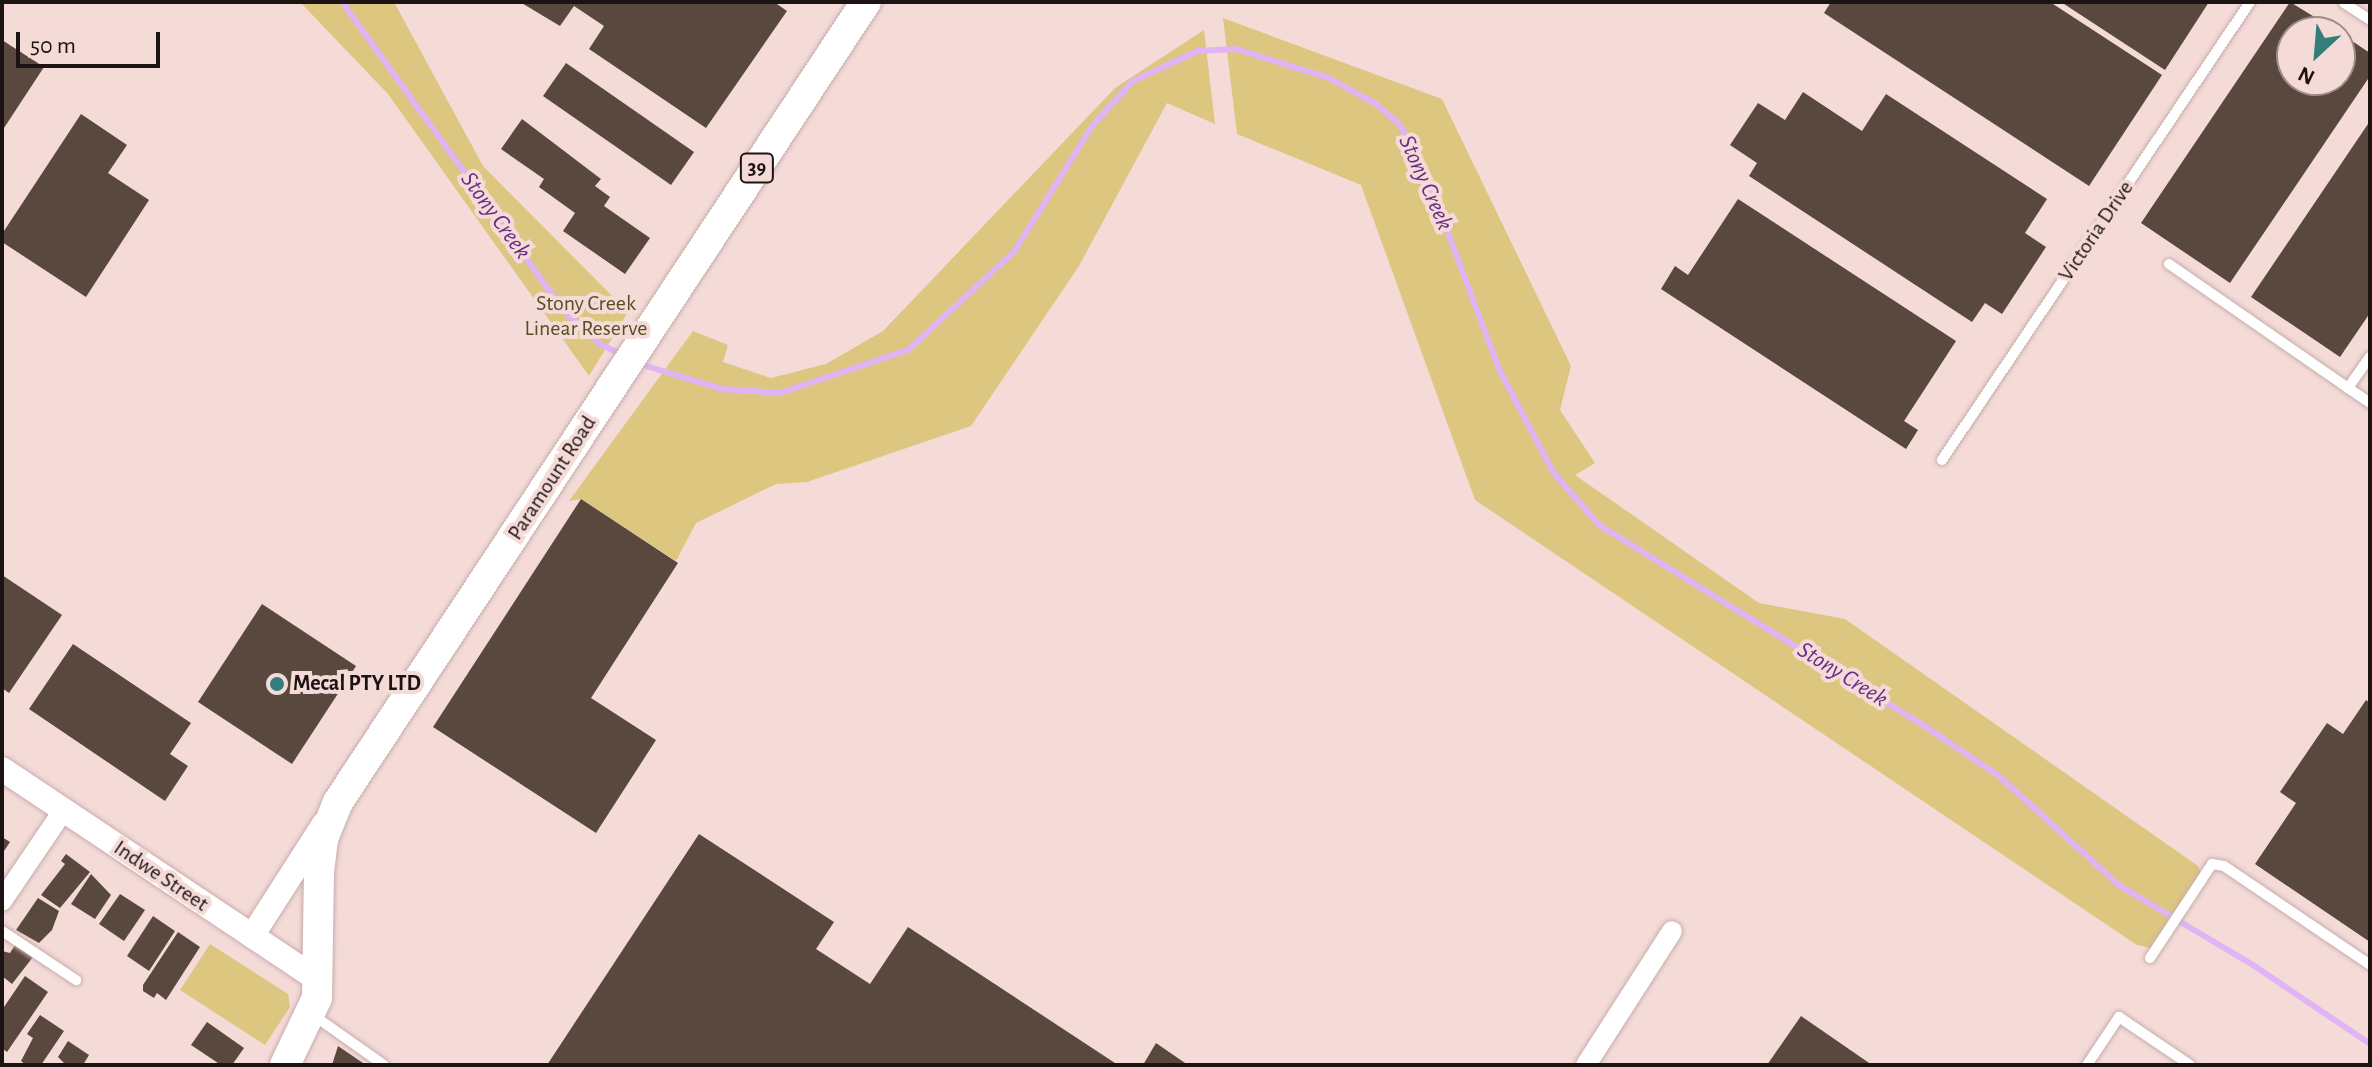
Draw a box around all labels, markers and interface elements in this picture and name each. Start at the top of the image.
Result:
scale bar [20,16,164,66]
north arrow [2276,16,2356,96]
text: 50 m [30,34,76,58]
text: N [2295,63,2318,89]
water label: Stony Creek [1391,131,1459,235]
road number: 39 [739,152,775,184]
water label: Stony Creek [454,167,536,265]
street label: Victoria Drive [2053,176,2139,286]
park label: Stony Creek Linear Reserve [524,290,648,342]
street label: Paramount Road [502,411,602,545]
water label: Stony Creek [1792,636,1892,714]
place label: Mecal PTY LTD [293,671,421,697]
marker: Mecal PTY LTD [268,675,286,693]
street label: Indwe Street [109,835,213,917]

